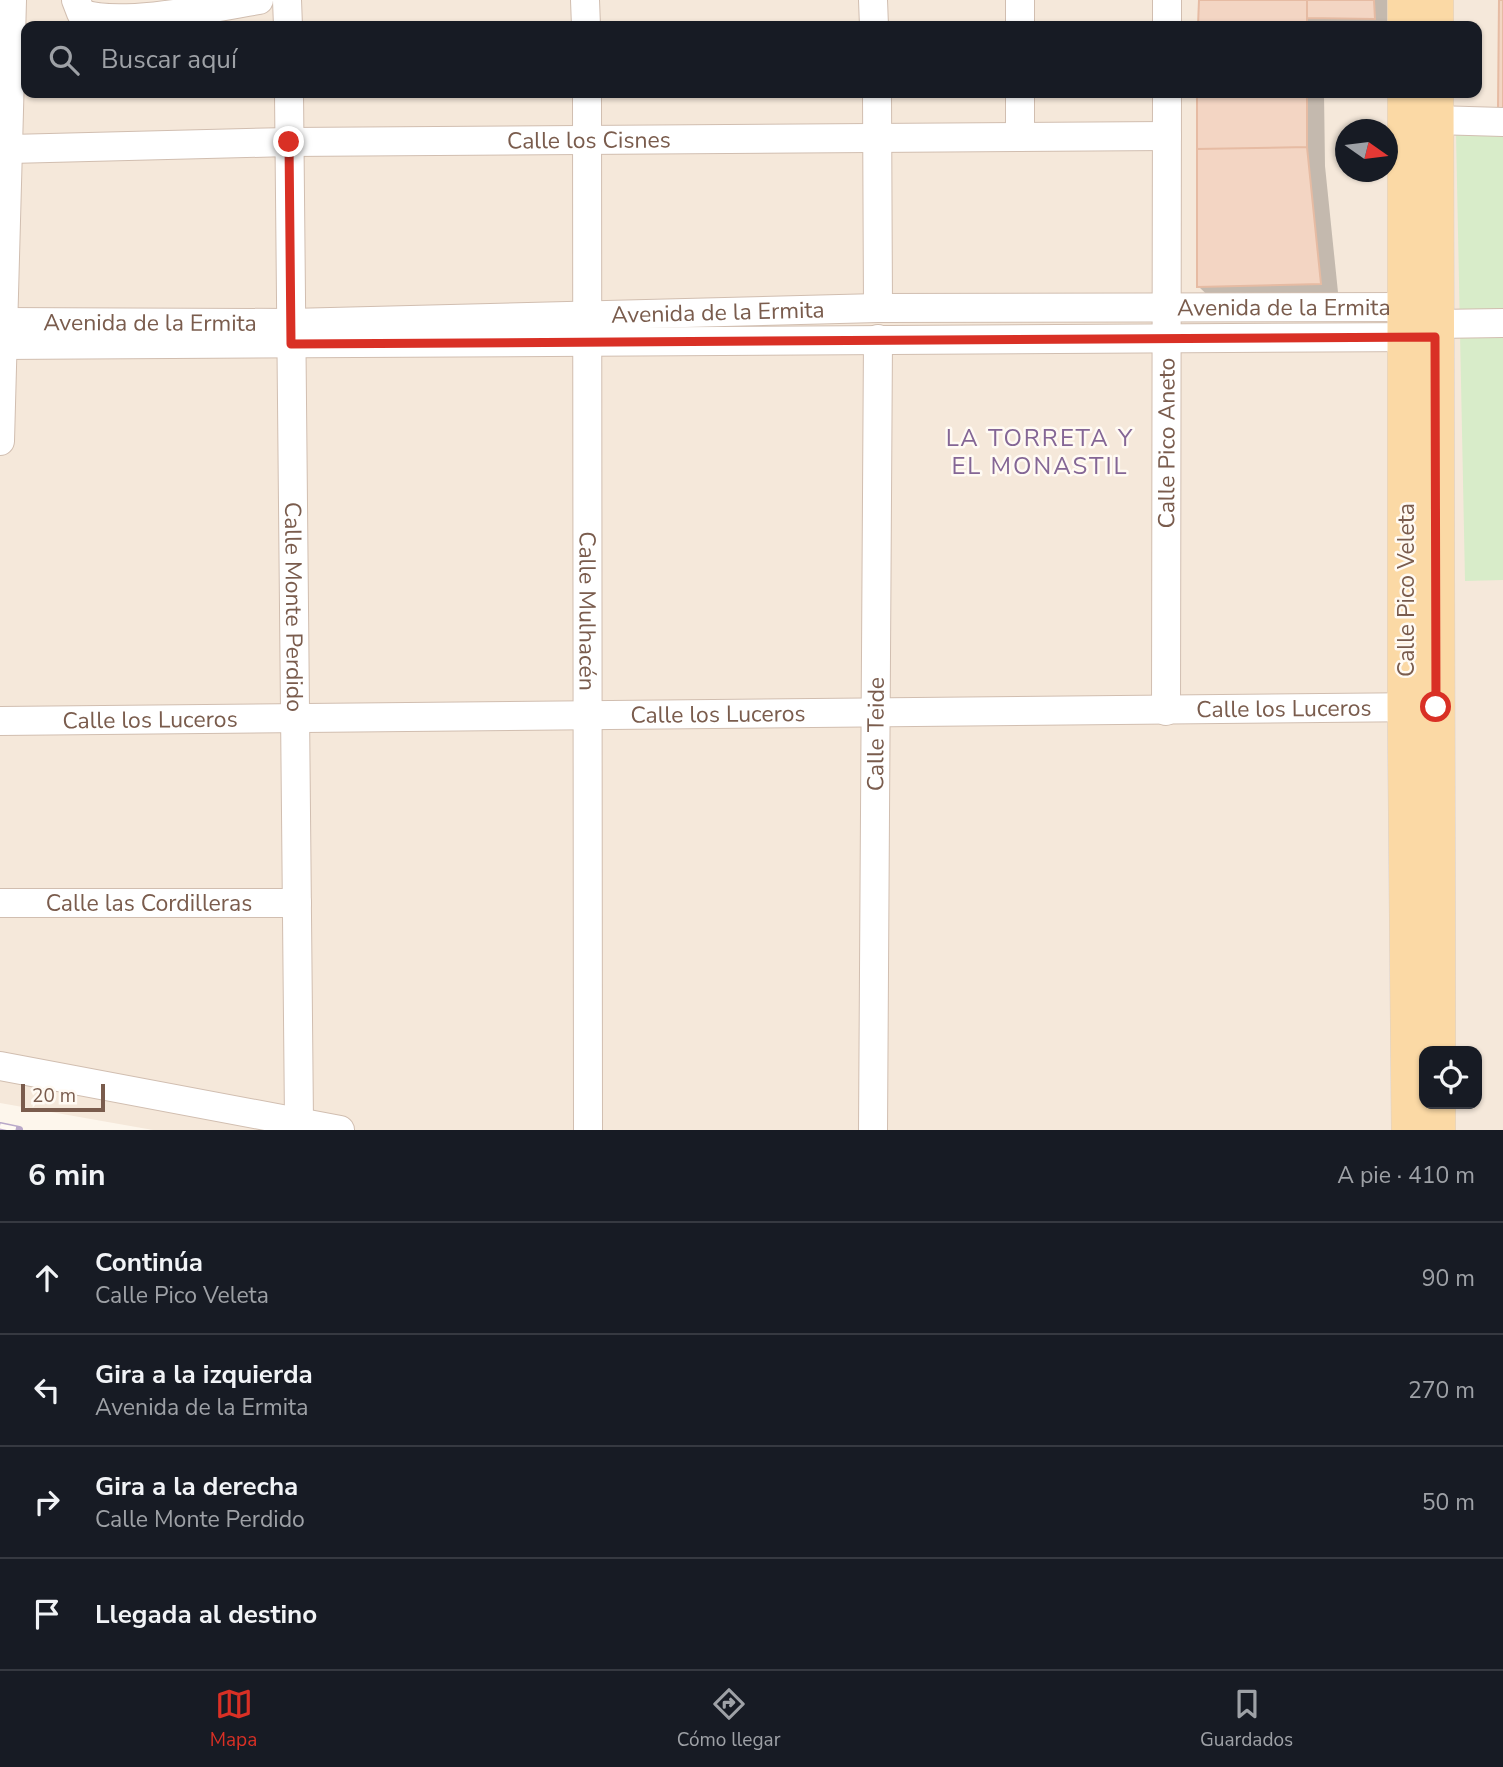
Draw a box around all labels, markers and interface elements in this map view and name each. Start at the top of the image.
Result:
search box [21,21,1482,98]
icon: search [45,41,83,79]
text: Buscar aquí [101,42,237,77]
north arrow [1335,119,1398,182]
street label: Calle los Cisnes [507,124,671,156]
route end [273,126,304,157]
street label: Avenida de la Ermita [1177,292,1391,323]
street label: Avenida de la Ermita [611,294,825,330]
street label: Avenida de la Ermita [43,307,257,338]
street label: Calle Pico Aneto [1151,358,1182,528]
district label: LA TORRETA Y EL MONASTIL [946,422,1134,482]
street label: Calle Monte Perdido [277,502,311,712]
street label: Calle Pico Veleta [1391,503,1422,677]
street label: Calle Mulhacén [572,531,603,691]
street label: Calle Teide [860,677,891,791]
route start [1420,691,1451,722]
street label: Calle los Luceros [1196,692,1372,725]
street label: Calle los Luceros [630,698,806,730]
street label: Calle los Luceros [62,703,238,736]
street label: Calle las Cordilleras [46,888,252,919]
map controls [1419,1046,1482,1109]
button: locate [1419,1046,1482,1109]
scale bar [21,1081,105,1113]
text: 20 m [32,1083,76,1109]
text: 6 min [28,1155,106,1196]
text: A pie · 410 m [1337,1160,1475,1191]
text: Continúa [95,1245,203,1280]
icon: ahead [28,1259,66,1297]
text: 90 m [1422,1263,1475,1294]
text: Calle Pico Veleta [95,1280,269,1311]
text: Gira a la izquierda [95,1357,313,1392]
icon: left [28,1371,66,1409]
text: 270 m [1408,1375,1475,1406]
text: Avenida de la Ermita [95,1392,308,1423]
text: Gira a la derecha [95,1469,298,1504]
icon: right [28,1483,66,1521]
text: 50 m [1422,1487,1475,1518]
text: Calle Monte Perdido [95,1504,305,1535]
icon: arrive [28,1595,66,1633]
text: Llegada al destino [95,1597,317,1632]
tab: Mapa [210,1685,257,1753]
tab: Cómo llegar [677,1685,780,1753]
tab: Guardados [1200,1685,1293,1753]

